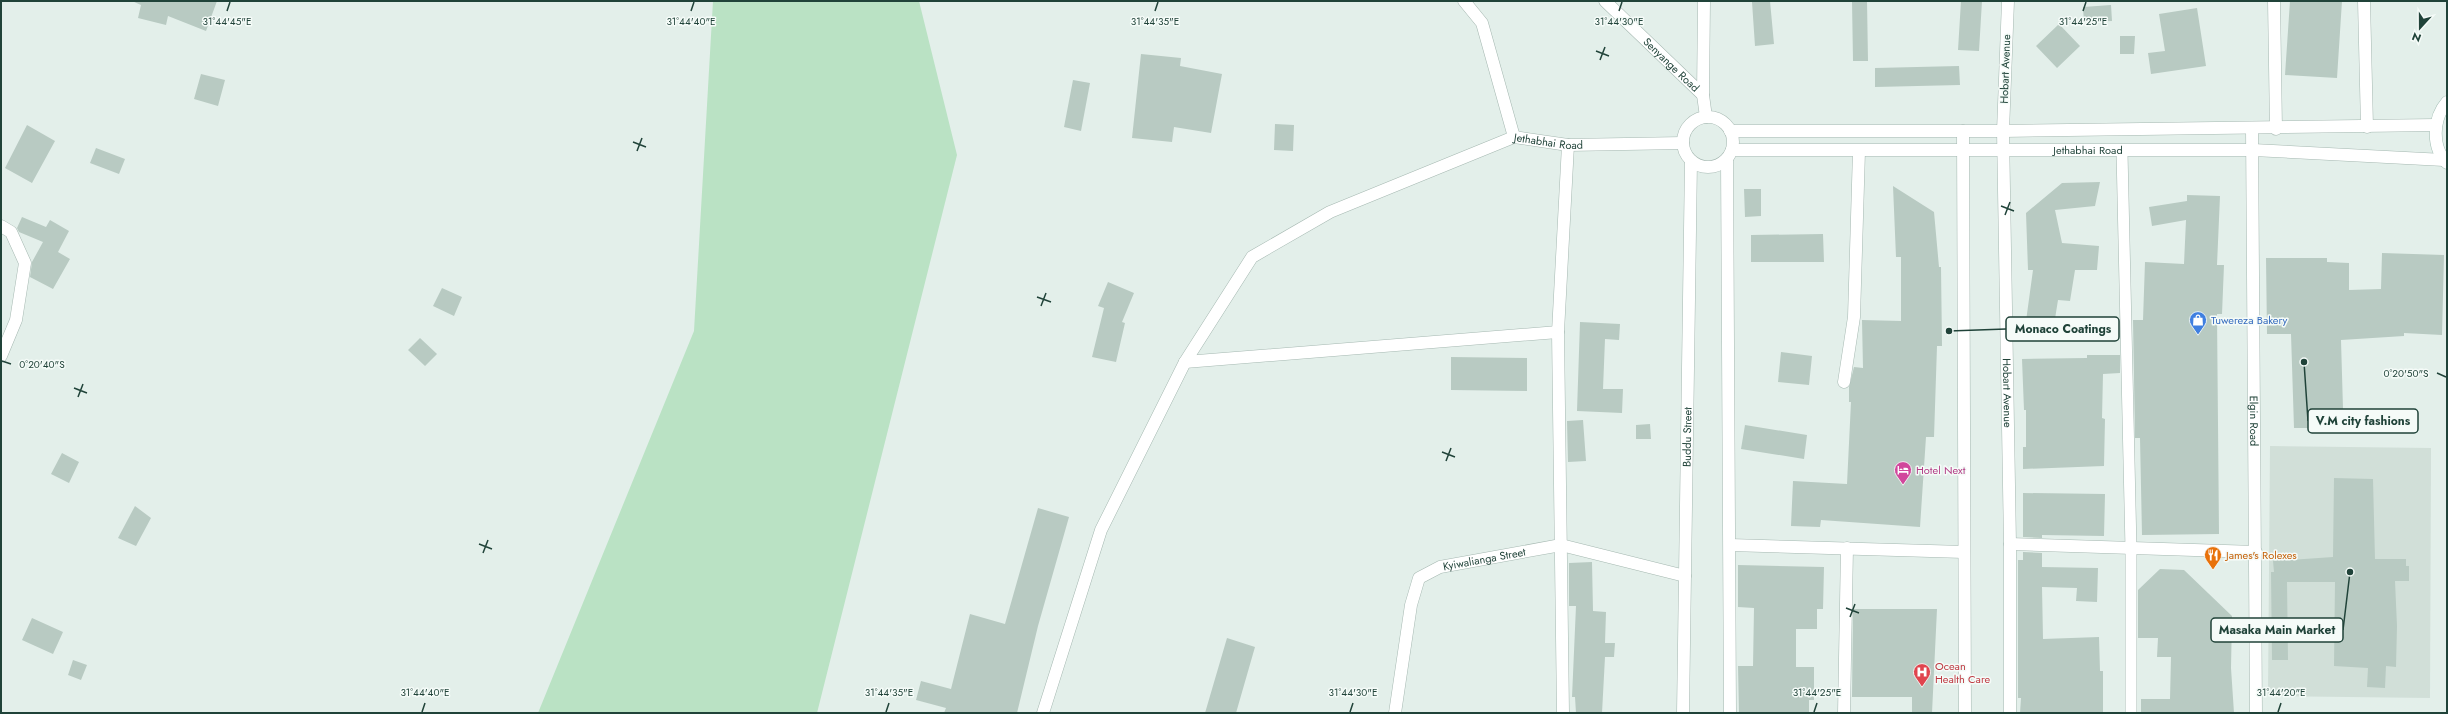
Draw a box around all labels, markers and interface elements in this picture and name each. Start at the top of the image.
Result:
north arrow [2400,8,2440,48]
text: 31°44'45"E [203,14,251,29]
text: 31°44'40"E [666,14,716,29]
text: 31°44'35"E [1131,14,1179,29]
text: 31°44'30"E [1595,14,1643,29]
text: 31°44'25"E [2059,14,2107,29]
text: N [2409,28,2423,46]
street label: Senyange Road [1640,34,1703,96]
street label: Hobart Avenue [1996,34,2014,104]
street label: Jethabhai Road [1511,129,1583,153]
street label: Jethabhai Road [2051,142,2123,158]
shop icon: Tuwereza Bakery [2188,310,2208,335]
place label: Tuwereza Bakery [2211,312,2288,328]
callout: Monaco Coatings [2006,317,2119,341]
text: Monaco Coatings [2015,320,2112,338]
text: 0°20'40"S [19,357,65,372]
street label: Hobart Avenue [1999,358,2016,428]
text: 0°20'50"S [2383,366,2429,381]
street label: Elgin Road [2246,396,2262,446]
street label: Buddu Street [1679,407,1695,467]
callout: V.M city fashions [2308,409,2418,433]
text: V.M city fashions [2315,412,2411,430]
hotel icon: Hotel Next [1893,460,1913,485]
place label: Hotel Next [1916,462,1966,478]
street label: Kyiwalianga Street [1442,544,1527,574]
restaurant icon: James's Rolexes [2203,545,2223,570]
place label: James's Rolexes [2224,547,2297,563]
callout: Masaka Main Market [2211,618,2343,642]
text: Masaka Main Market [2219,621,2335,639]
place label: Ocean Health Care [1935,658,1990,687]
hospital icon: Ocean Health Care [1912,662,1932,687]
text: 31°44'40"E [400,685,450,700]
text: 31°44'35"E [865,685,913,700]
text: 31°44'30"E [1329,685,1377,700]
text: 31°44'25"E [1793,685,1841,700]
text: 31°44'20"E [2256,685,2306,700]

